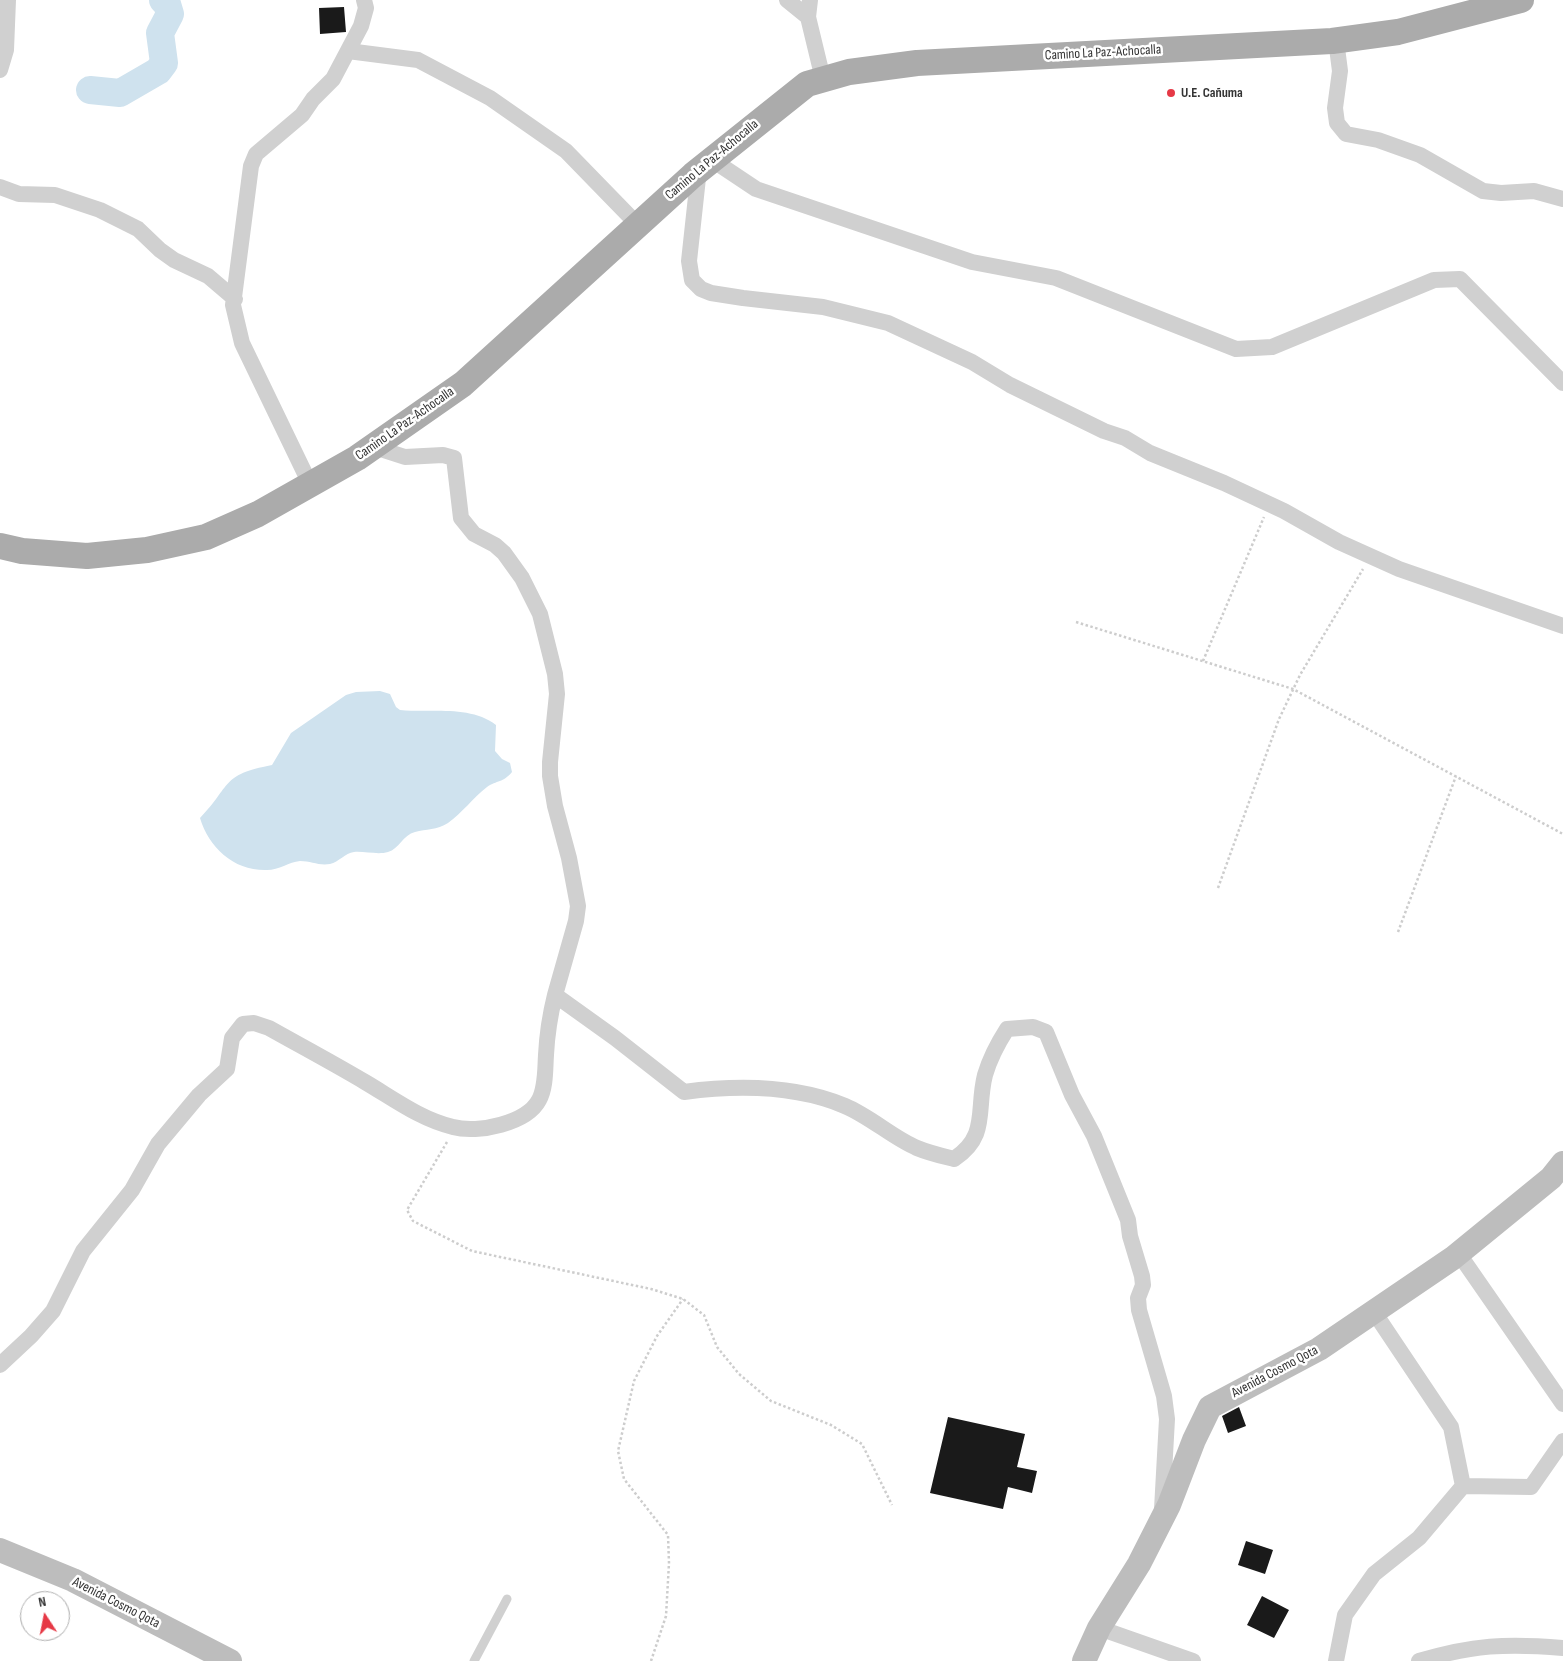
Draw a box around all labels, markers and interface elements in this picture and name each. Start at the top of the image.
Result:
street label: Camino La Paz-Achocalla [1044,42,1162,64]
place label: U.E. Cañuma [1181,85,1243,101]
marker: U.E. Cañuma [1165,87,1177,99]
street label: Camino La Paz-Achocalla [662,116,762,204]
street label: Camino La Paz-Achocalla [353,384,457,464]
street label: Avenida Cosmo Qota [1229,1342,1321,1402]
street label: Avenida Cosmo Qota [70,1574,162,1632]
north arrow [20,1591,70,1641]
text: N [37,1593,48,1611]

